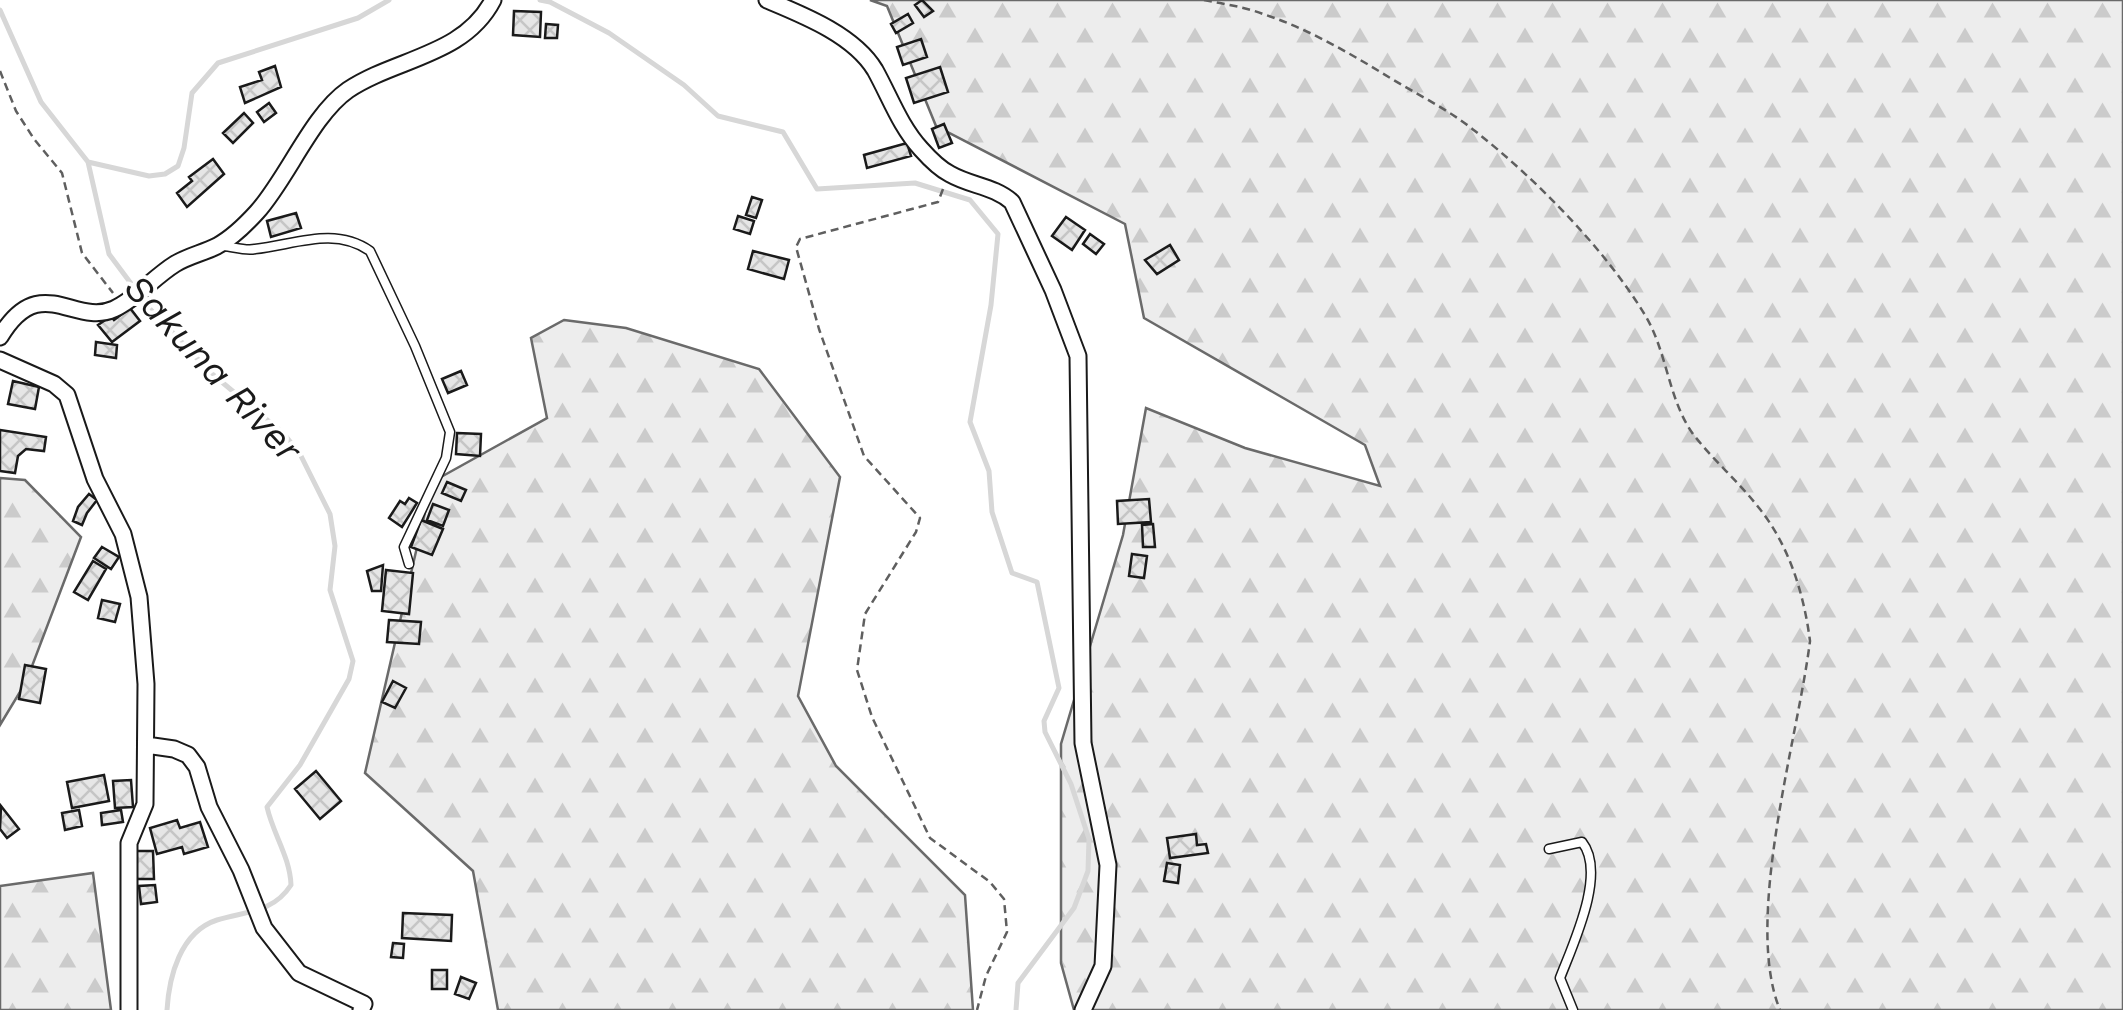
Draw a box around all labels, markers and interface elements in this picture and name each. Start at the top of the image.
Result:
water label: Sakuna River [115,265,312,472]

